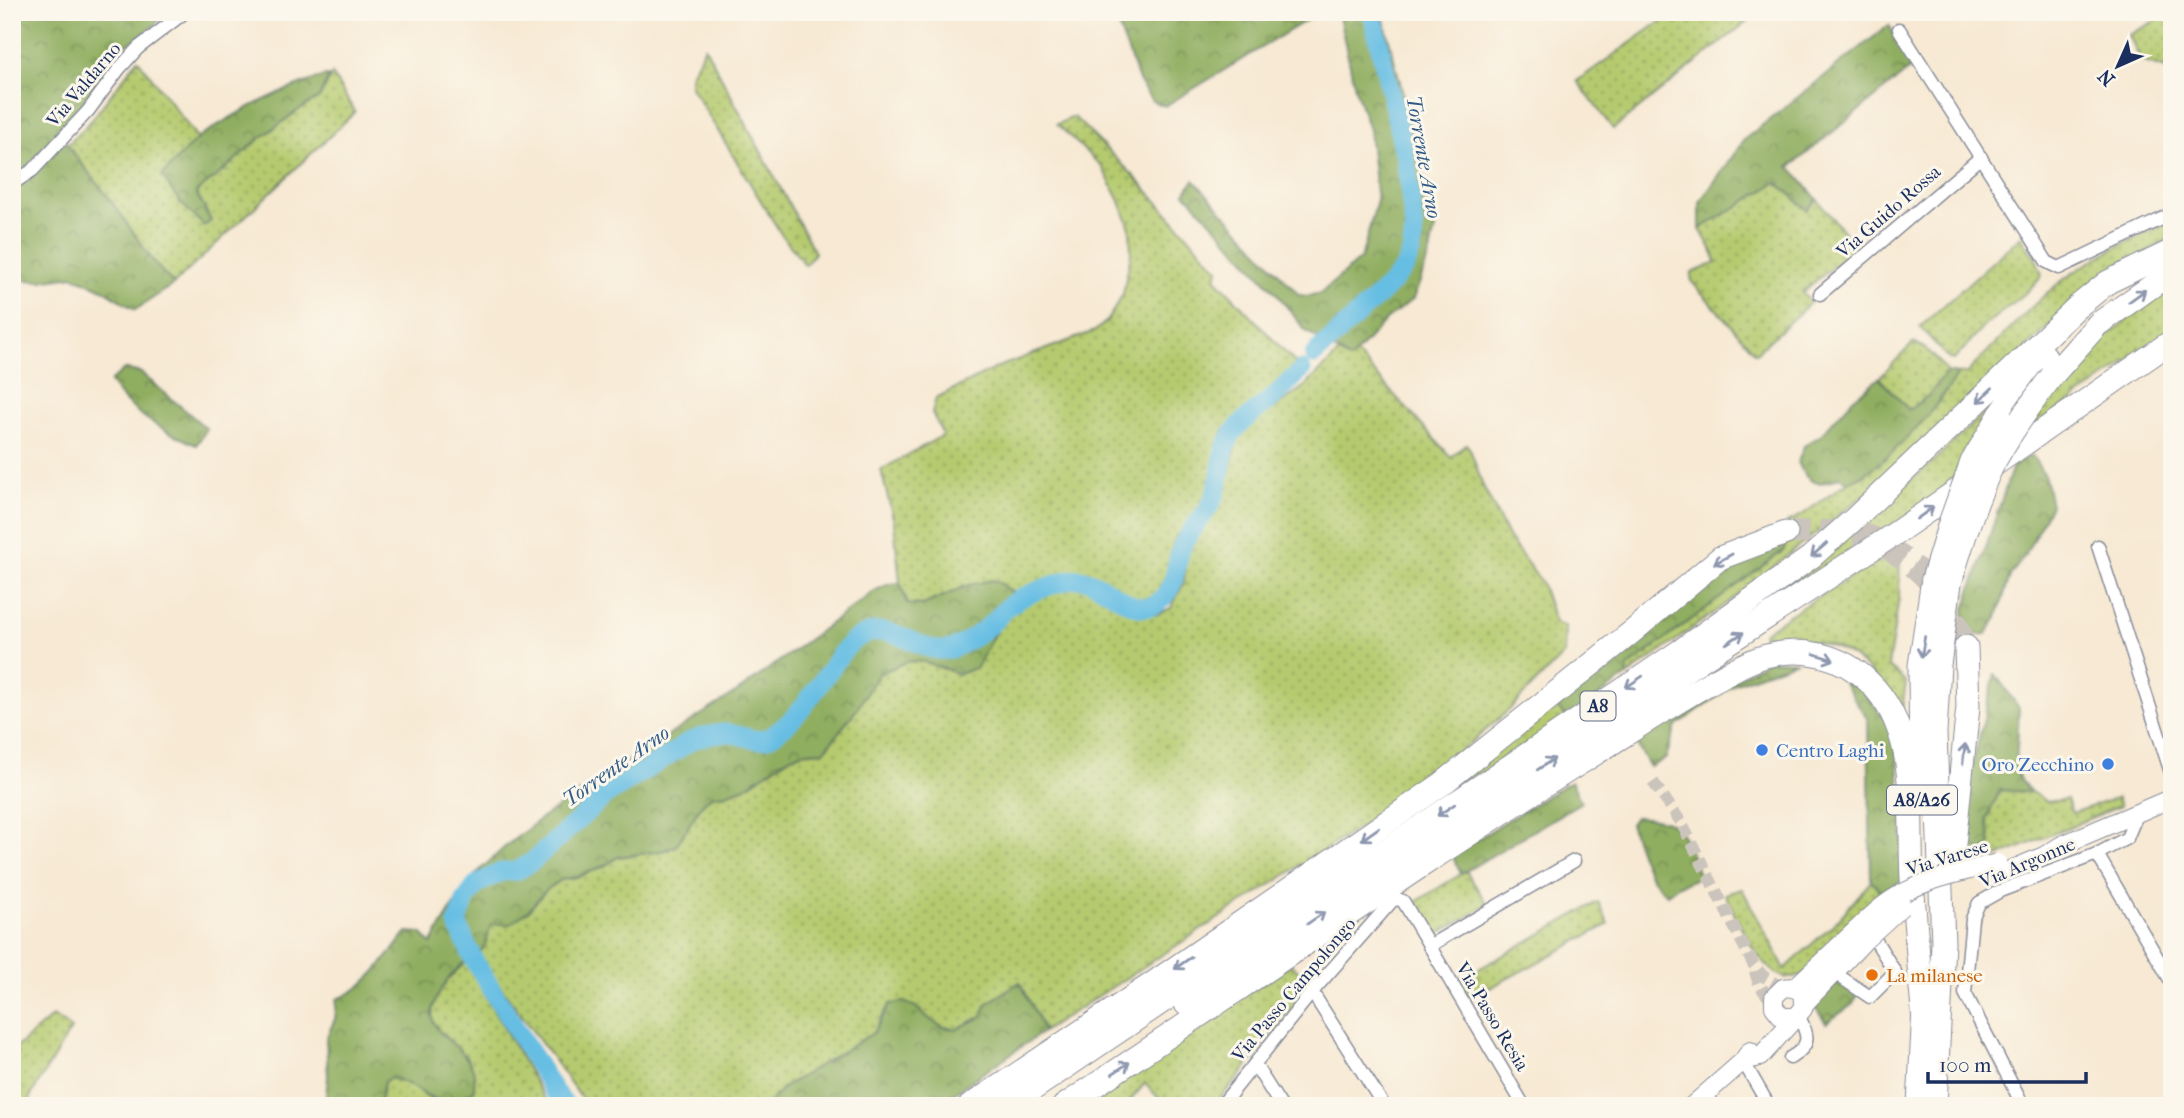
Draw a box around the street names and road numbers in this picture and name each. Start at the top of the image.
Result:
street label: Via Valdarno [41,38,126,132]
street label: Via Guido Rossa [1831,161,1945,264]
road number: A8 [1580,692,1616,720]
road number: A8/A26 [1887,786,1957,814]
street label: Via Argonne [1975,833,2079,893]
street label: Via Varese [1903,835,1991,881]
street label: Via Passo Campolongo [1226,913,1361,1067]
street label: Via Passo Resia [1451,957,1533,1075]

